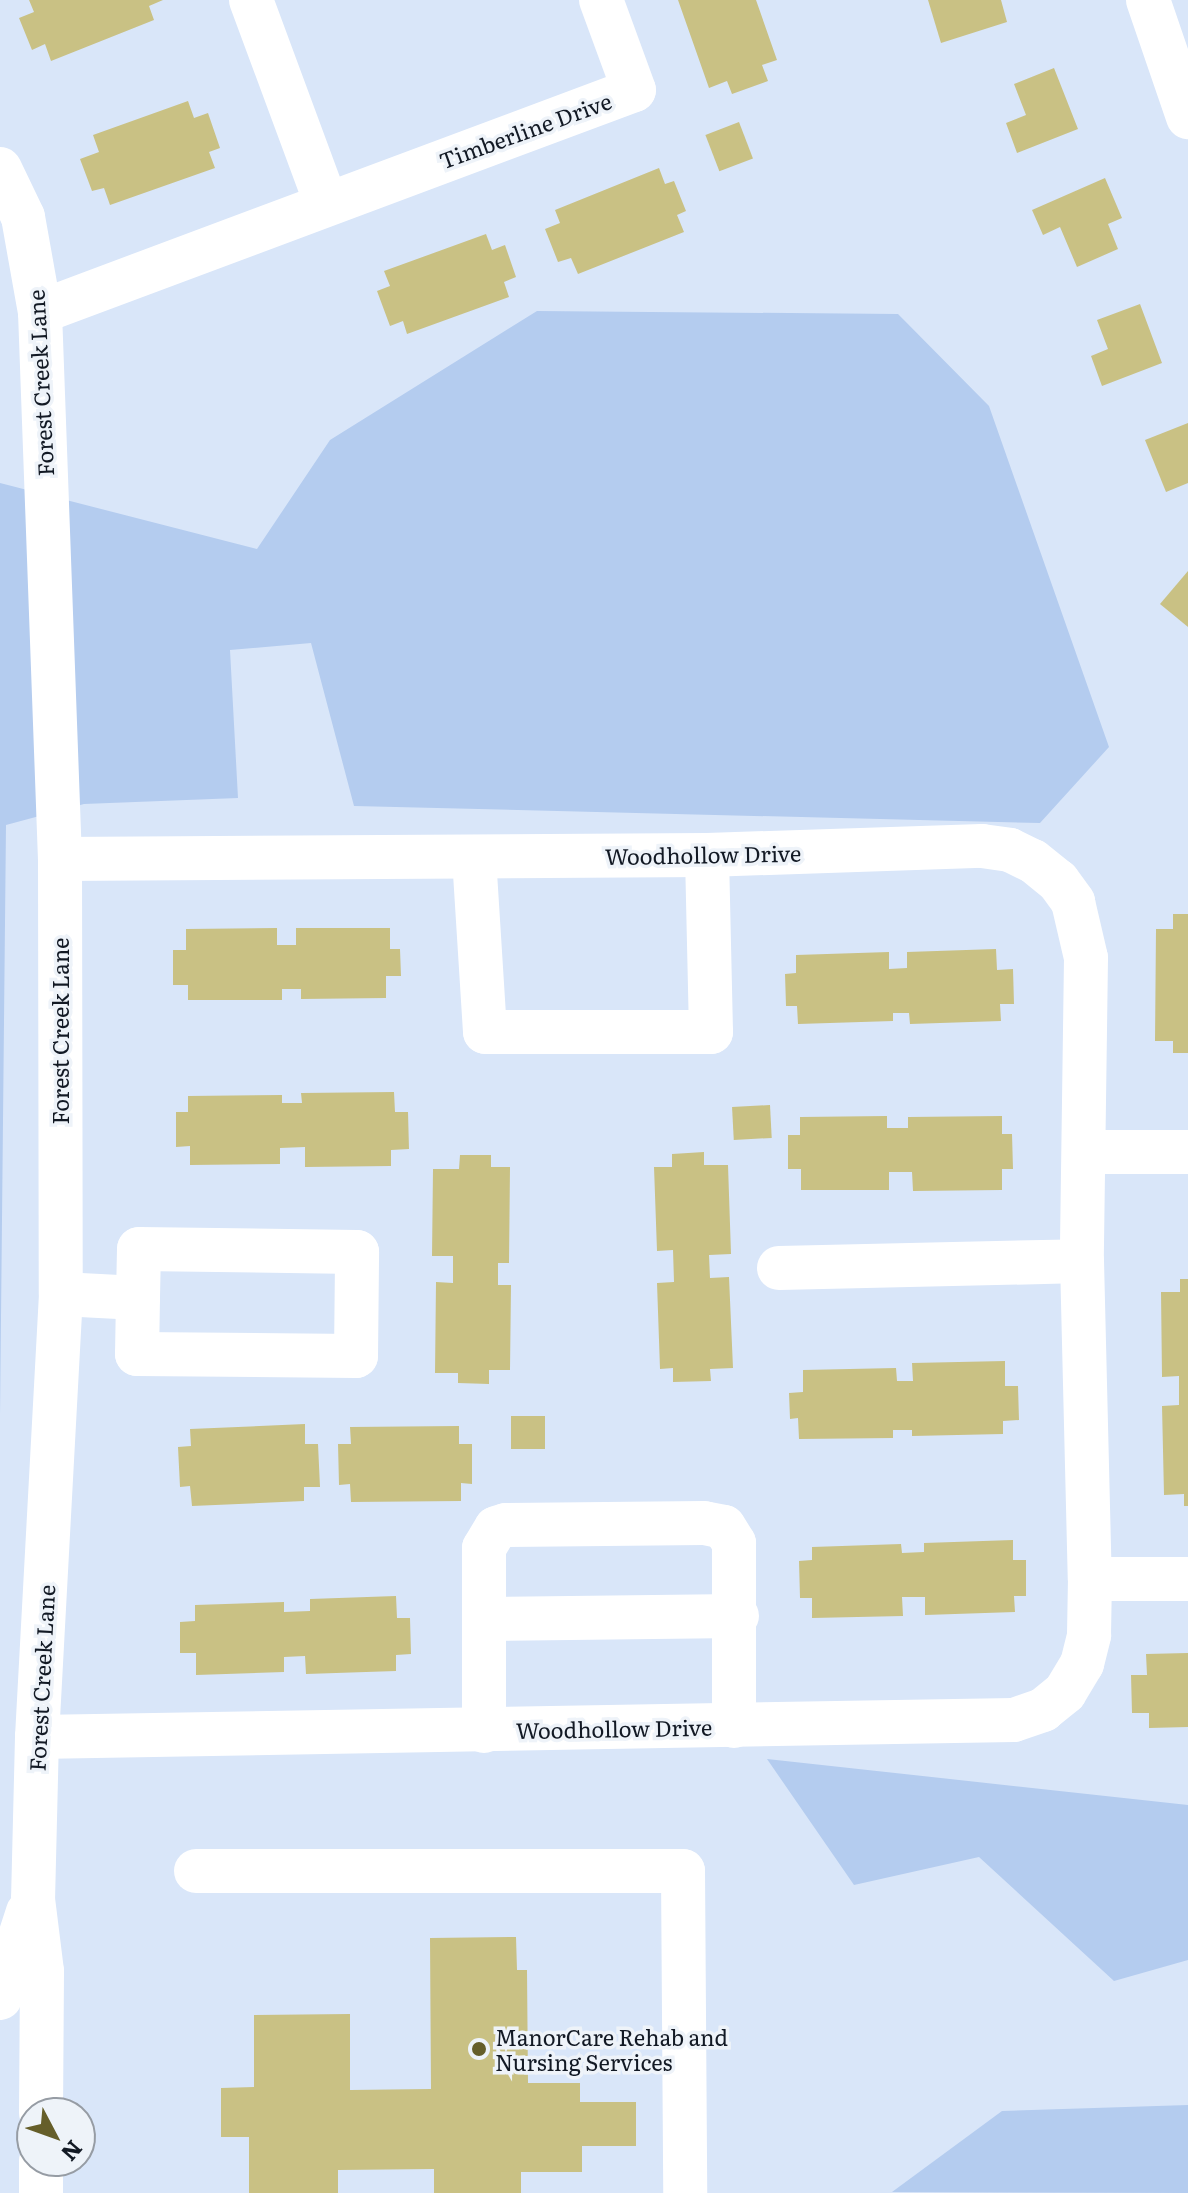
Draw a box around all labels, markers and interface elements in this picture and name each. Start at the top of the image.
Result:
street label: Timberline Drive [435,87,615,173]
street label: Forest Creek Lane [22,289,58,477]
street label: Woodhollow Drive [604,839,802,869]
street label: Forest Creek Lane [47,938,73,1124]
street label: Forest Creek Lane [23,1584,59,1772]
street label: Woodhollow Drive [515,1713,713,1743]
place label: ManorCare Rehab and Nursing Services [495,2023,728,2074]
marker: ManorCare Rehab and Nursing Services [470,2040,488,2058]
north arrow [16,2097,96,2177]
text: N [54,2134,91,2170]

